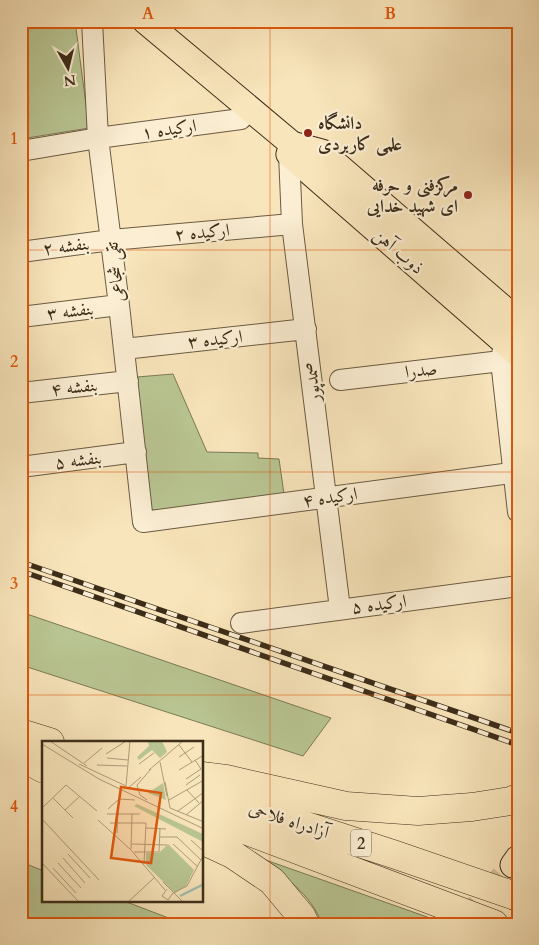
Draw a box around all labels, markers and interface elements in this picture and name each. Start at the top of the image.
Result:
text: A [142,3,154,25]
text: B [384,3,396,25]
north arrow [42,42,92,92]
text: N [62,70,77,91]
place label: دانشگاه علمی کاربردی [318,111,402,157]
street label: ارکیده ۱ [140,113,198,146]
marker: دانشگاه علمی کاربردی [302,127,314,139]
text: 1 [10,128,18,150]
place label: مرکزفنی و حرفه ای شهید خدایی [366,173,458,219]
marker: مرکزفنی و حرفه ای شهید خدایی [462,189,474,201]
street label: ارکیده ۲ [173,218,231,247]
street label: ذوب آهن [368,222,429,280]
street label: بنفشه ۲ [41,231,91,262]
street label: تقی شجاعی [99,240,132,303]
street label: بنفشه ۳ [45,296,95,327]
street label: ارکیده ۳ [186,324,244,355]
text: 2 [10,351,18,373]
street label: صدرا [404,356,439,385]
street label: صمدپور [298,361,327,405]
street label: بنفشه ۴ [50,373,99,402]
street label: بنفشه ۵ [53,445,103,476]
street label: ارکیده ۴ [301,481,359,514]
text: 3 [10,573,18,595]
street label: ارکیده ۵ [350,589,408,620]
inset map [42,741,204,902]
text: 4 [10,796,18,818]
street label: آزادراه فلاحی [245,796,334,846]
road number: 2 [351,830,371,856]

